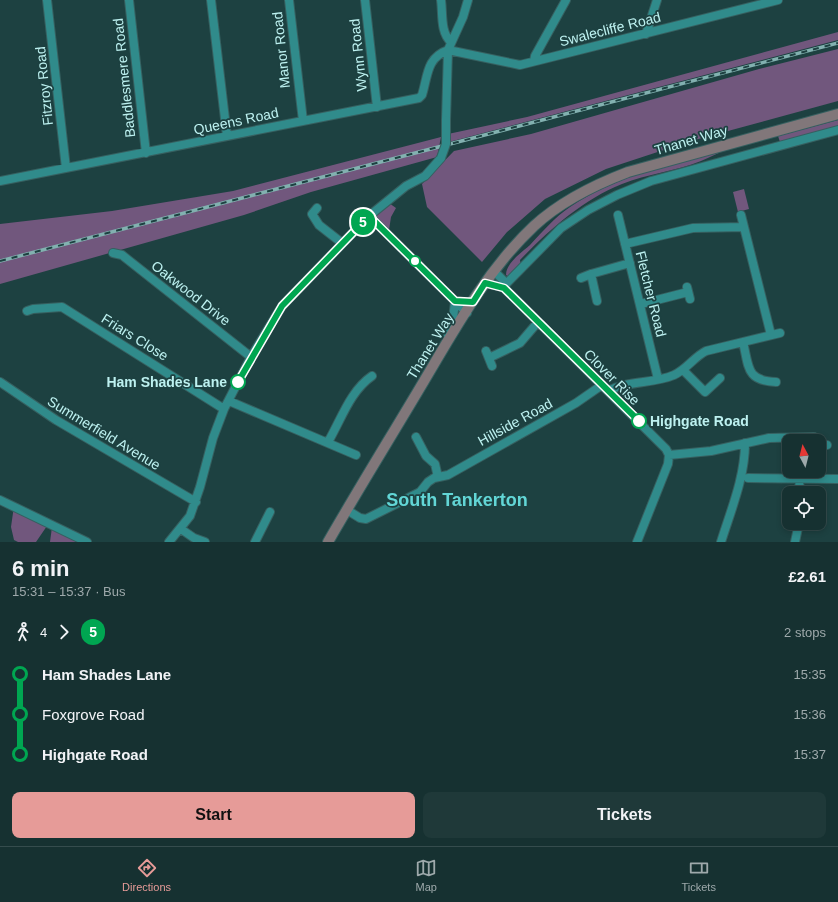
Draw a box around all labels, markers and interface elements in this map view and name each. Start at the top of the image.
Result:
street label: Swalecliffe Road [558,9,662,49]
street label: Manor Road [269,11,293,89]
street label: Baddlesmere Road [110,18,138,138]
street label: Wynn Road [346,18,370,92]
street label: Fitzroy Road [32,46,56,126]
street label: Queens Road [192,104,280,138]
street label: Thanet Way [653,122,729,158]
line badge: 5 [350,209,376,235]
text: 5 [359,214,367,230]
street label: Fletcher Road [633,249,669,339]
unlabelled marker [409,255,421,267]
street label: Oakwood Drive [148,257,234,329]
street label: Friars Close [99,310,171,364]
street label: Thanet Way [403,310,457,382]
street label: Clover Rise [581,346,643,408]
place label: Ham Shades Lane [106,374,227,390]
marker: Ham Shades Lane [230,374,246,390]
street label: Summerfield Avenue [45,393,164,473]
street label: Hillside Road [475,395,555,449]
marker: Highgate Road [631,413,647,429]
place label: Highgate Road [650,413,749,429]
north arrow [782,434,826,478]
map controls [782,434,826,530]
button: locate [782,486,826,530]
district label: South Tankerton [386,490,528,510]
text: 6 min [12,556,69,581]
text: £2.61 [788,568,826,585]
text: 15:31 – 15:37 · Bus [12,584,125,599]
icon: walk [12,621,34,643]
icon: forward [53,621,75,643]
text: 5 [89,624,97,640]
text: 4 [40,625,47,640]
text: 2 stops [784,625,826,640]
text: Ham Shades Lane [42,666,171,683]
text: 15:35 [793,667,826,682]
text: Foxgrove Road [42,706,145,723]
text: 15:36 [793,707,826,722]
text: Highgate Road [42,746,148,763]
text: 15:37 [793,747,826,762]
button: Start [12,792,415,838]
button: Tickets [423,792,826,838]
tab: Directions [122,857,171,893]
tab: Map [415,857,437,893]
tab: Tickets [681,857,716,893]

